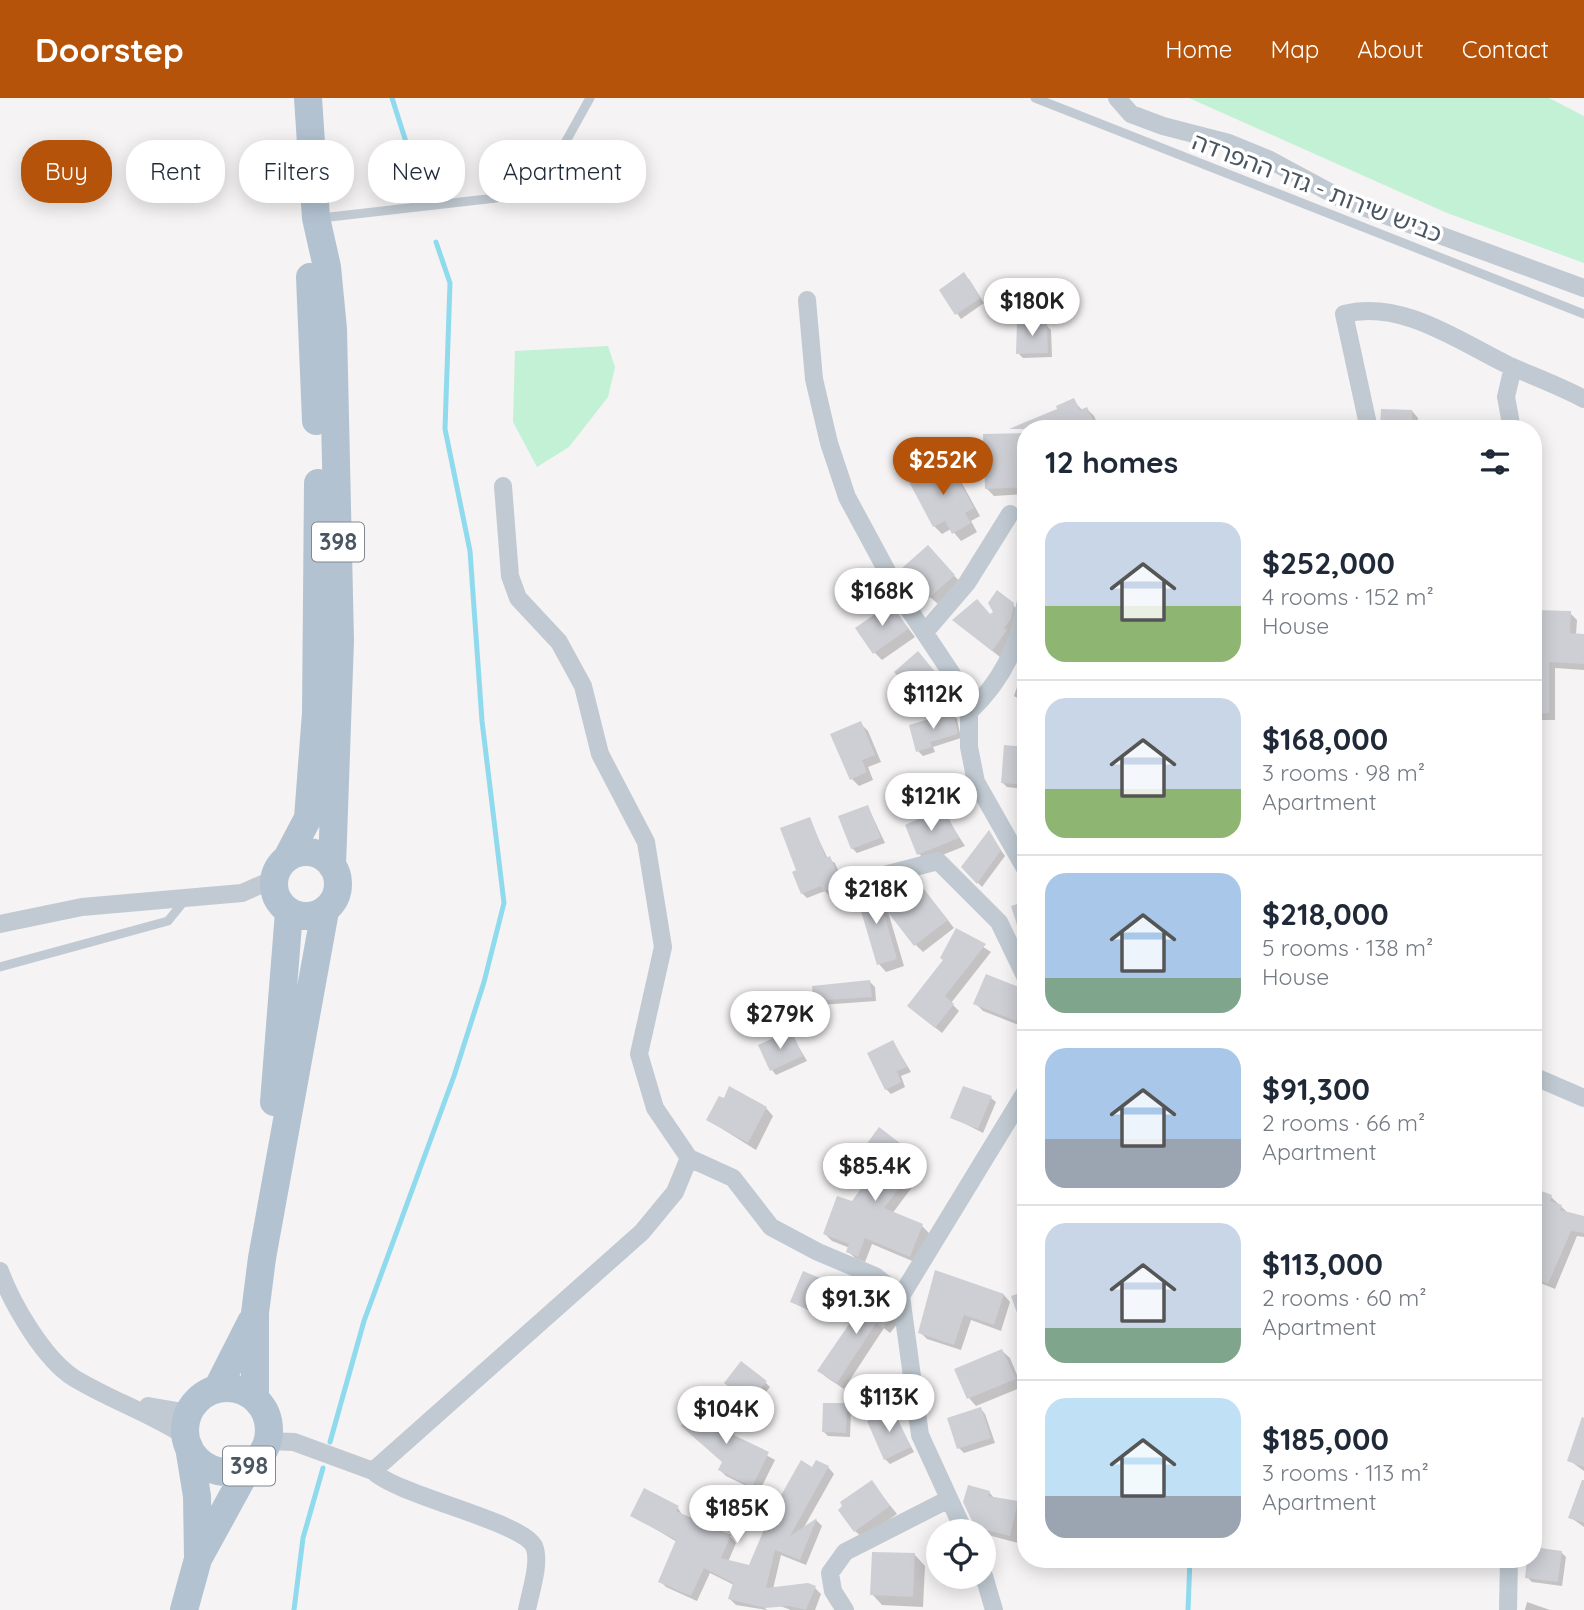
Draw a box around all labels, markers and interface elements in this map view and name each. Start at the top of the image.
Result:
text: Doorstep [35,29,184,70]
text: Home [1165,34,1232,64]
text: Map [1270,34,1319,64]
text: About [1357,34,1424,64]
text: Contact [1462,34,1549,64]
street label: כביש שירות - גדר ההפרדה [1188,126,1446,249]
chip: Buy [21,140,112,203]
chip: Rent [126,140,225,203]
chip: Filters [239,140,354,203]
chip: New [368,140,465,203]
chip: Apartment [479,140,646,203]
pin: $180K [983,278,1081,338]
text: $180K [1000,286,1064,315]
pin: $252K [894,438,992,497]
text: 12 homes [1045,443,1178,481]
icon: filters [1476,443,1514,481]
text: $252K [909,445,977,474]
road number: 398 [312,522,364,562]
text: $252,000 [1262,544,1395,582]
icon: home [1101,550,1185,634]
pin: $168K [833,568,931,628]
text: $168K [850,576,914,605]
text: 4 rooms · 152 m² [1262,582,1434,611]
text: House [1262,611,1329,640]
pin: $112K [884,672,982,731]
text: $112K [903,679,963,708]
text: $168,000 [1262,720,1388,758]
icon: home [1101,726,1185,810]
text: 3 rooms · 98 m² [1262,758,1425,787]
pin: $121K [882,774,980,833]
text: $121K [901,781,961,810]
text: Apartment [1262,787,1376,816]
pin: $218K [827,866,925,926]
text: $218K [844,874,908,903]
text: $218,000 [1262,895,1389,933]
icon: home [1101,901,1185,985]
text: 5 rooms · 138 m² [1262,933,1433,962]
text: House [1262,962,1329,991]
pin: $279K [731,992,829,1051]
text: $279K [746,999,814,1028]
text: $91,300 [1262,1070,1370,1108]
icon: home [1101,1076,1185,1160]
text: 2 rooms · 66 m² [1262,1108,1425,1137]
text: Apartment [1262,1137,1376,1166]
pin: $85.4K [818,1144,932,1203]
text: $85.4K [839,1151,911,1180]
text: $113,000 [1262,1245,1383,1283]
icon: home [1101,1251,1185,1335]
pin: $91.3K [799,1276,913,1336]
text: 2 rooms · 60 m² [1262,1283,1427,1312]
text: $91.3K [822,1284,890,1313]
text: Apartment [1262,1312,1376,1341]
pin: $113K [840,1374,938,1434]
text: $113K [859,1382,919,1411]
pin: $104K [677,1386,775,1446]
text: $104K [693,1394,759,1423]
text: $185,000 [1262,1420,1389,1458]
icon: home [1101,1426,1185,1510]
road number: 398 [223,1446,275,1485]
text: 3 rooms · 113 m² [1262,1458,1429,1487]
pin: $185K [688,1486,786,1545]
text: Apartment [1262,1487,1376,1516]
text: $185K [705,1493,769,1522]
map controls [926,1519,996,1589]
button: locate [926,1519,996,1589]

